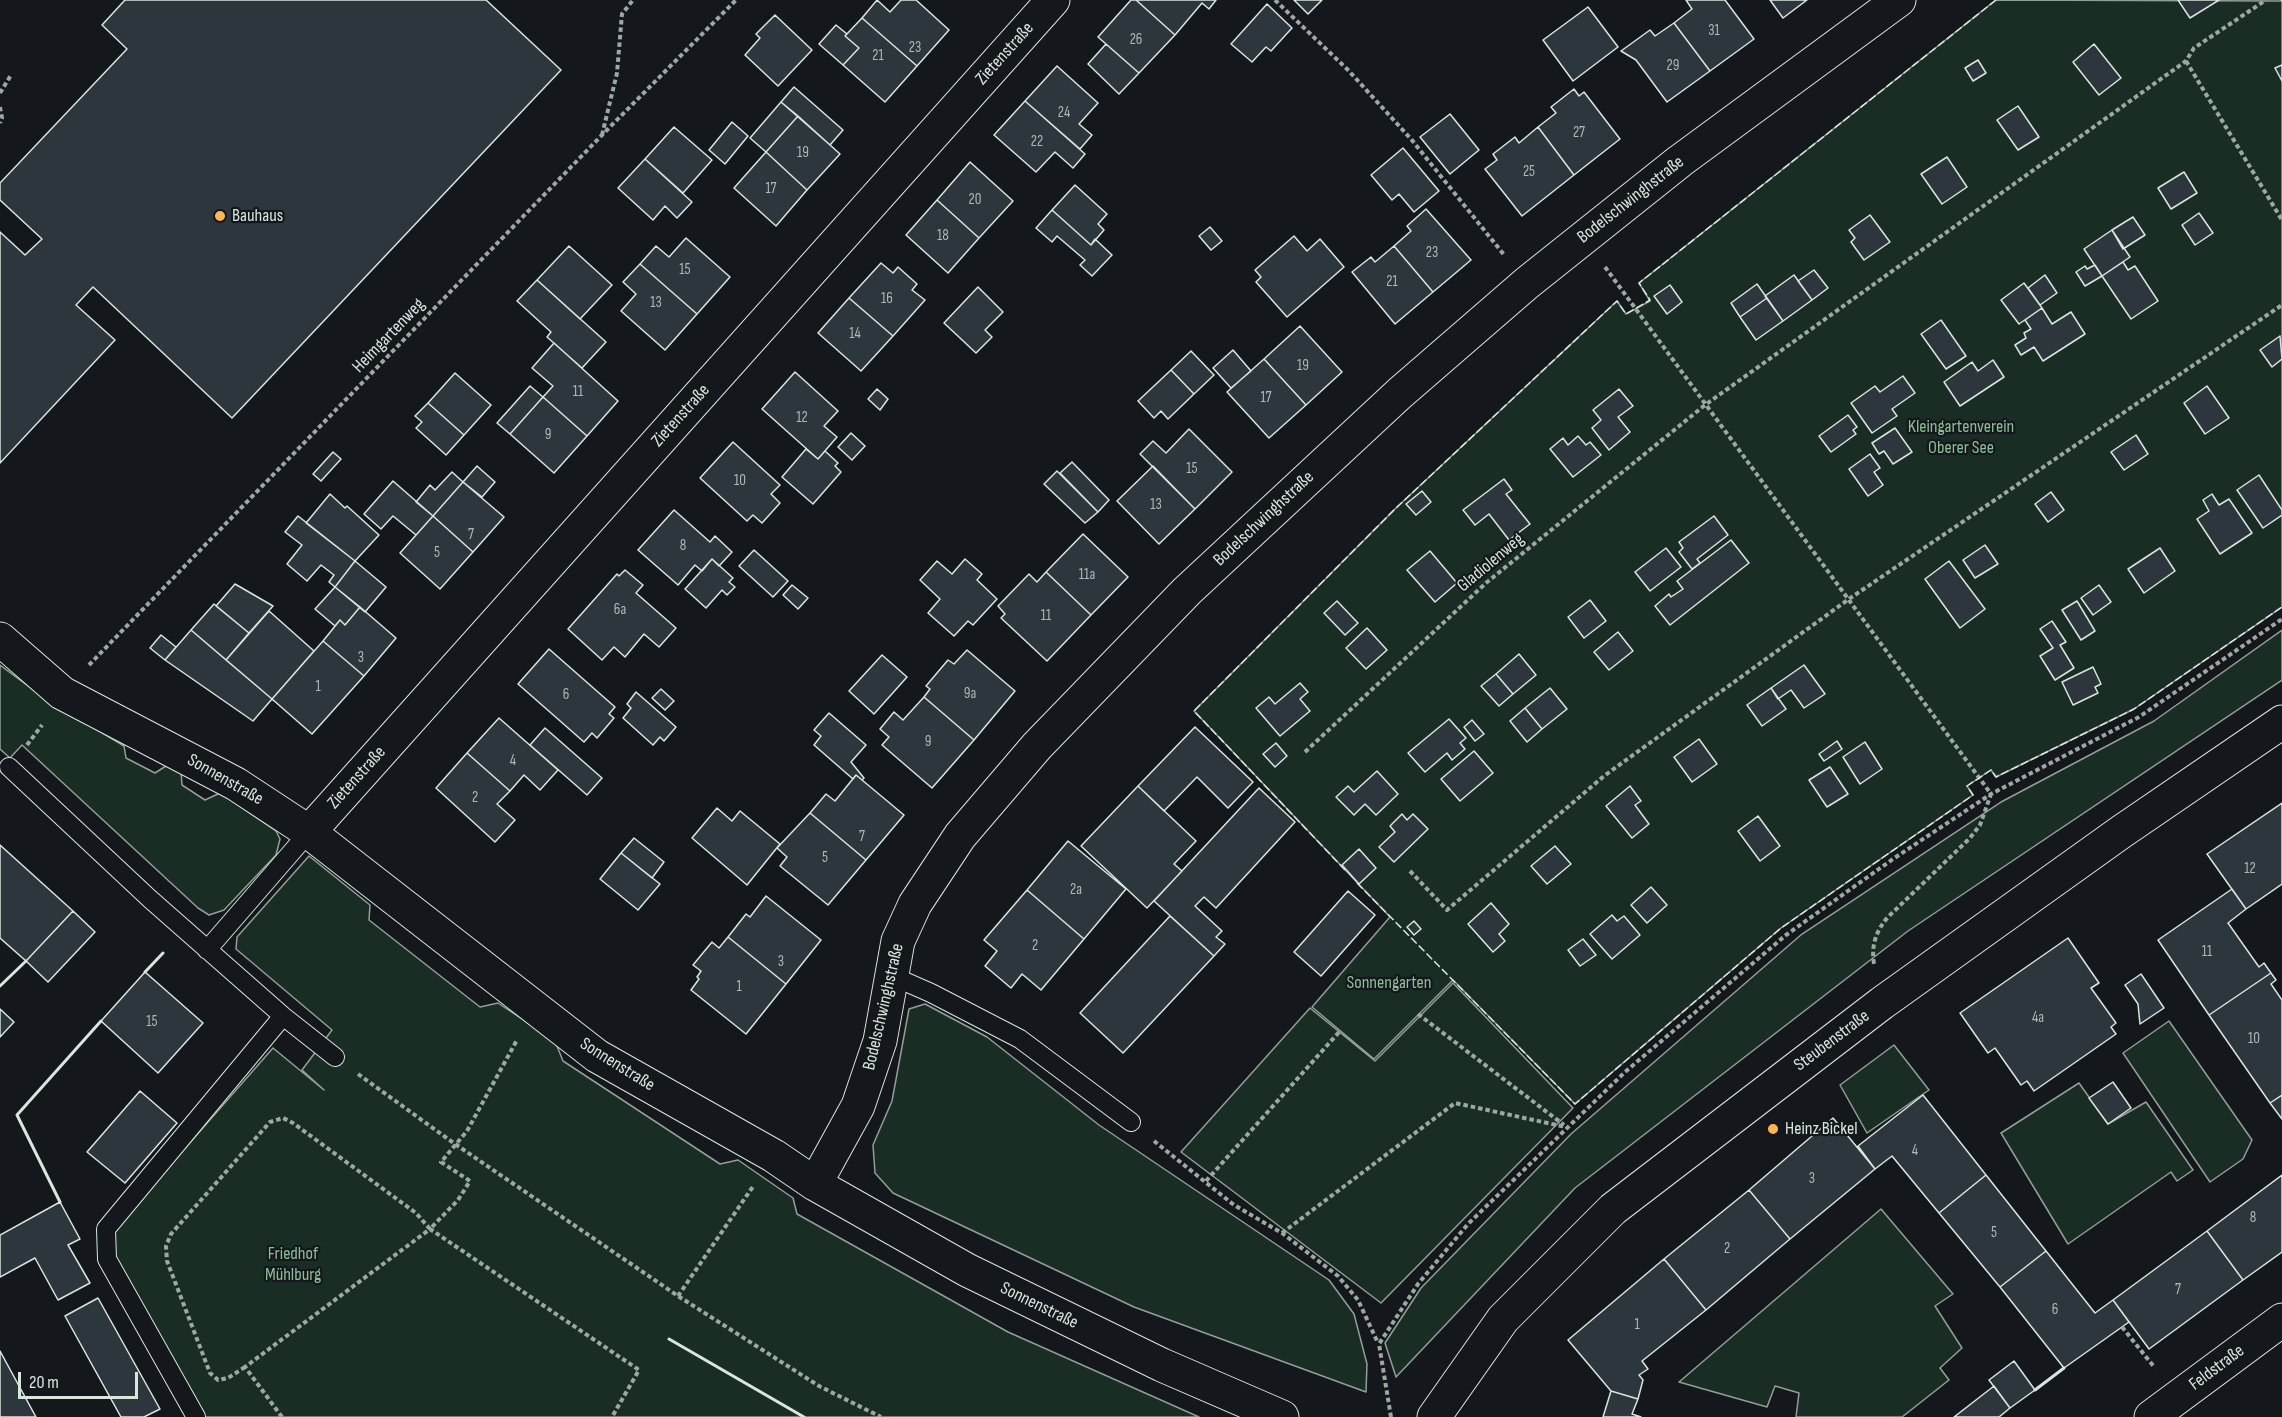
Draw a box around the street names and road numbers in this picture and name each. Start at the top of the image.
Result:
street label: Zietenstraße [971,18,1039,90]
street label: Bodelschwinghstraße [1573,152,1689,248]
street label: Heimgartenweg [348,294,430,378]
street label: Zietenstraße [647,380,715,452]
street label: Bodelschwinghstraße [1209,467,1319,571]
street label: Gladiolenweg [1453,529,1529,597]
street label: Zietenstraße [323,742,391,814]
street label: Sonnenstraße [183,750,267,810]
street label: Bodelschwinghstraße [859,941,909,1073]
street label: Steubenstraße [1790,1006,1874,1076]
street label: Sonnenstraße [576,1034,658,1096]
street label: Sonnenstraße [996,1278,1082,1334]
street label: Feldstraße [2185,1340,2249,1396]

